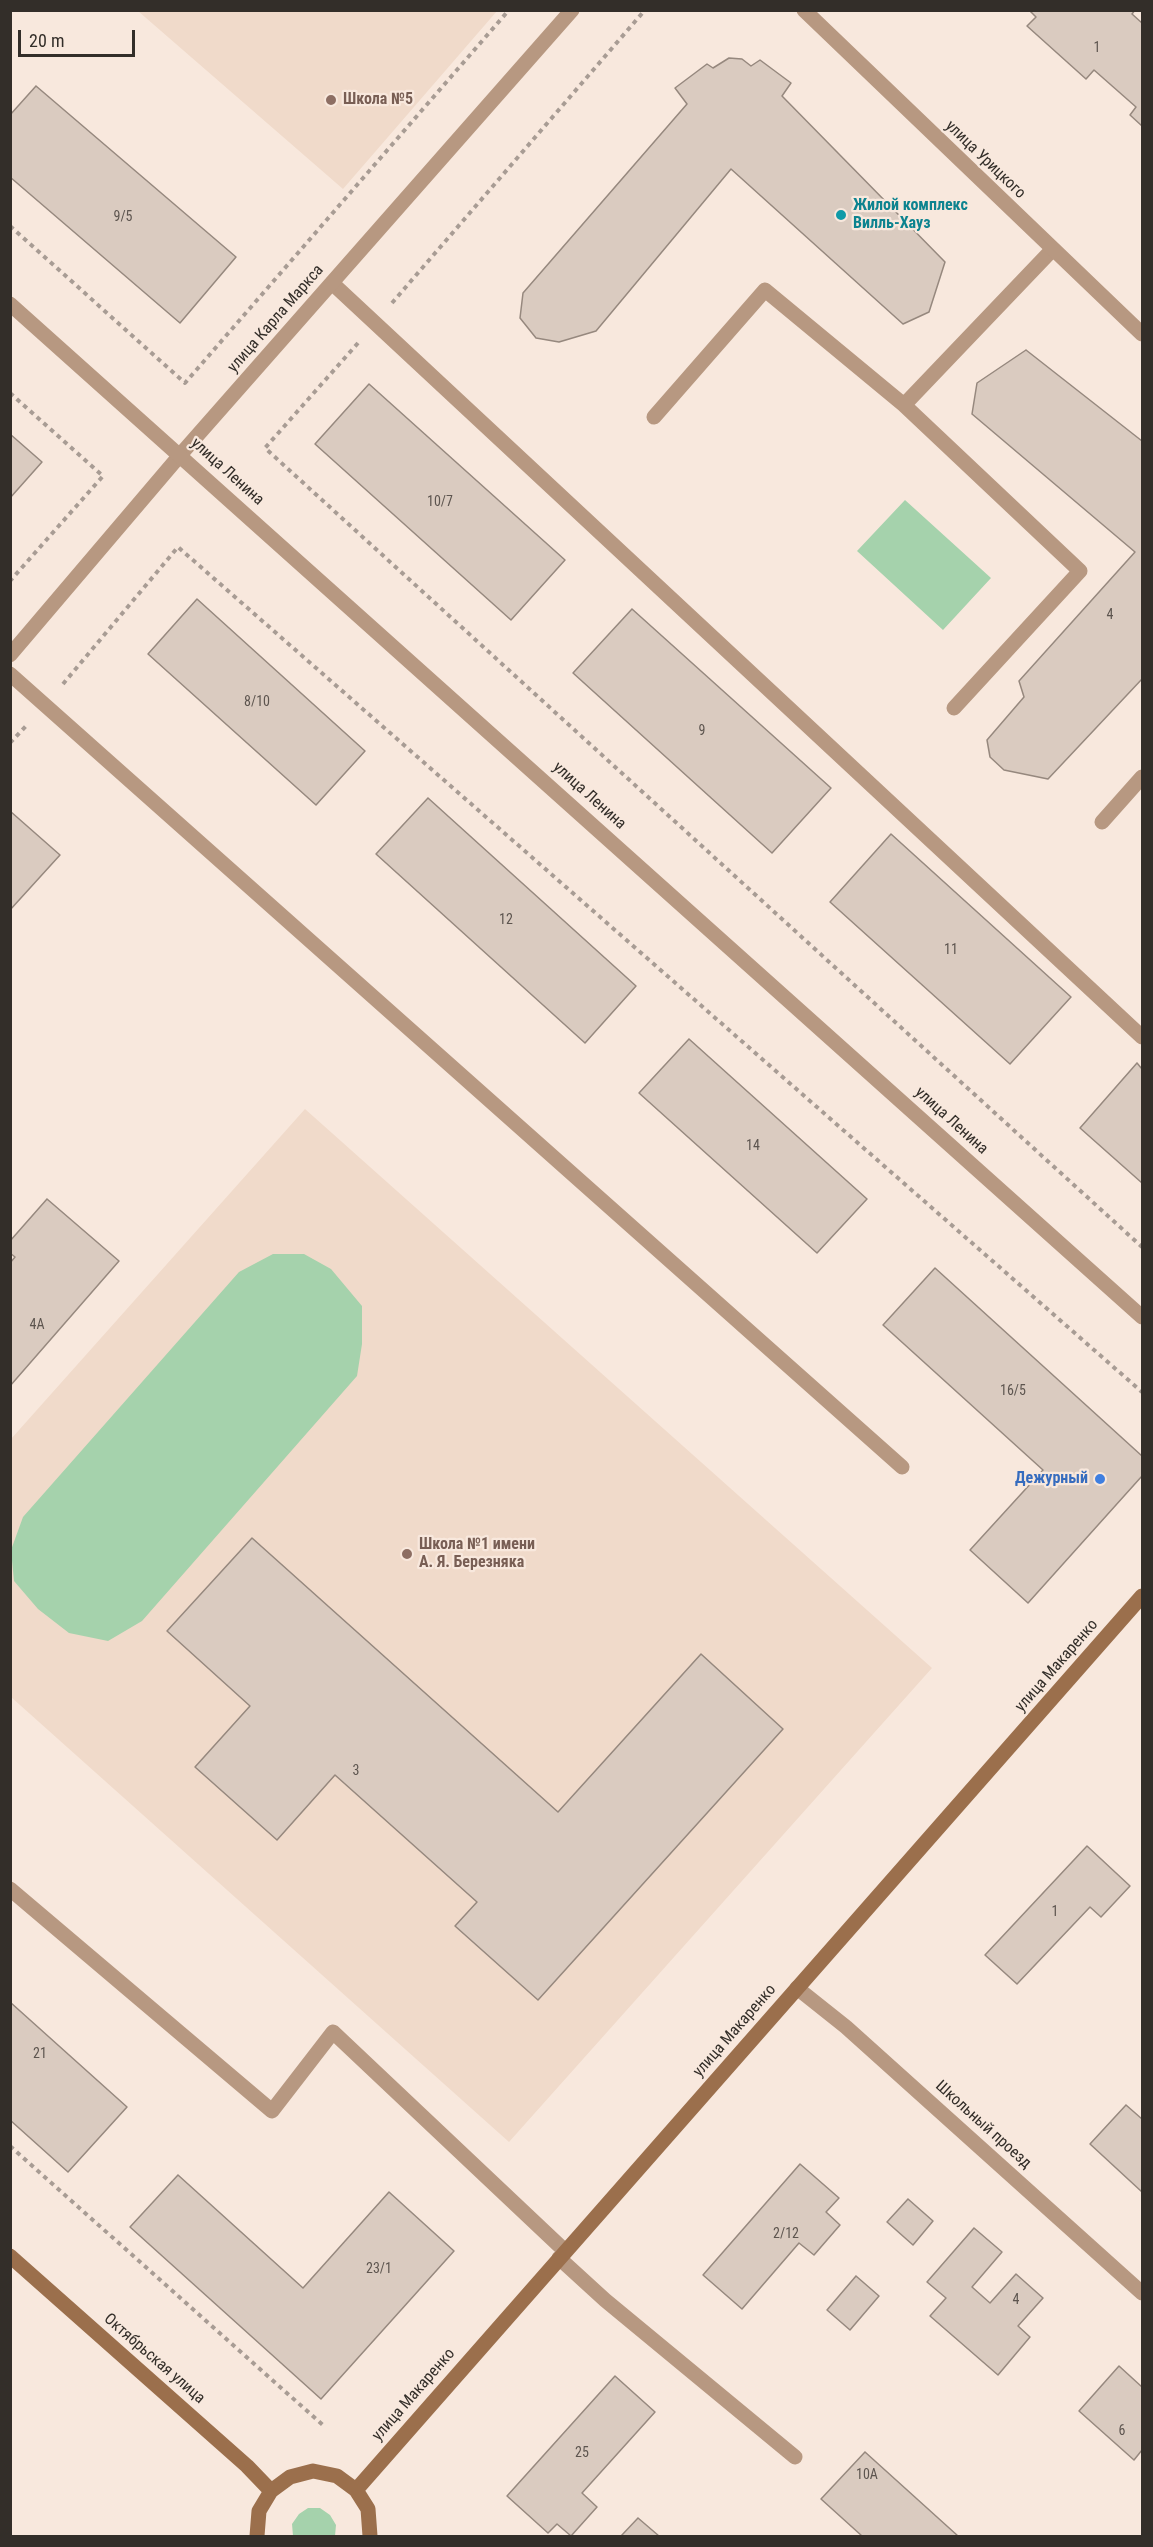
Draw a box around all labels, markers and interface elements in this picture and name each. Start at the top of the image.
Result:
scale bar [21,18,138,56]
text: 20 m [29,30,64,51]
house number: 1 [1094,40,1100,56]
place label: Школа №5 [343,90,413,110]
marker: Школа №5 [324,93,338,107]
street label: улица Урицкого [941,117,1029,203]
place label: Жилой комплекс Вилль-Хауз [853,196,968,234]
marker: Жилой комплекс Вилль-Хауз [834,208,848,222]
house number: 9/5 [113,209,133,225]
street label: улица Карла Маркса [224,261,328,377]
street label: улица Ленина [186,434,268,510]
house number: 10/7 [427,494,453,510]
house number: 4 [1107,607,1113,623]
house number: 8/10 [244,694,270,710]
house number: 9 [699,723,705,739]
street label: улица Ленина [548,758,630,834]
house number: 12 [499,912,513,928]
house number: 11 [944,942,958,958]
street label: улица Ленина [910,1083,992,1159]
house number: 14 [746,1138,760,1154]
house number: 4А [30,1317,44,1333]
house number: 16/5 [1000,1383,1026,1399]
place label: Дежурный [1015,1469,1088,1489]
marker: Дежурный [1093,1472,1107,1486]
place label: Школа №1 имени А. Я. Березняка [419,1535,535,1573]
marker: Школа №1 имени А. Я. Березняка [400,1547,414,1561]
street label: улица Макаренко [1012,1616,1102,1716]
house number: 3 [353,1763,359,1779]
house number: 1 [1052,1904,1058,1920]
street label: улица Макаренко [690,1981,780,2081]
house number: 21 [33,2046,47,2062]
street label: Школьный проезд [931,2077,1035,2173]
house number: 2/12 [773,2226,799,2242]
house number: 23/1 [366,2261,392,2277]
house number: 4 [1013,2292,1019,2308]
street label: Октябрьская улица [99,2310,209,2408]
street label: улица Макаренко [369,2345,459,2445]
house number: 6 [1119,2423,1125,2439]
house number: 25 [575,2445,589,2461]
house number: 10А [856,2467,878,2483]

